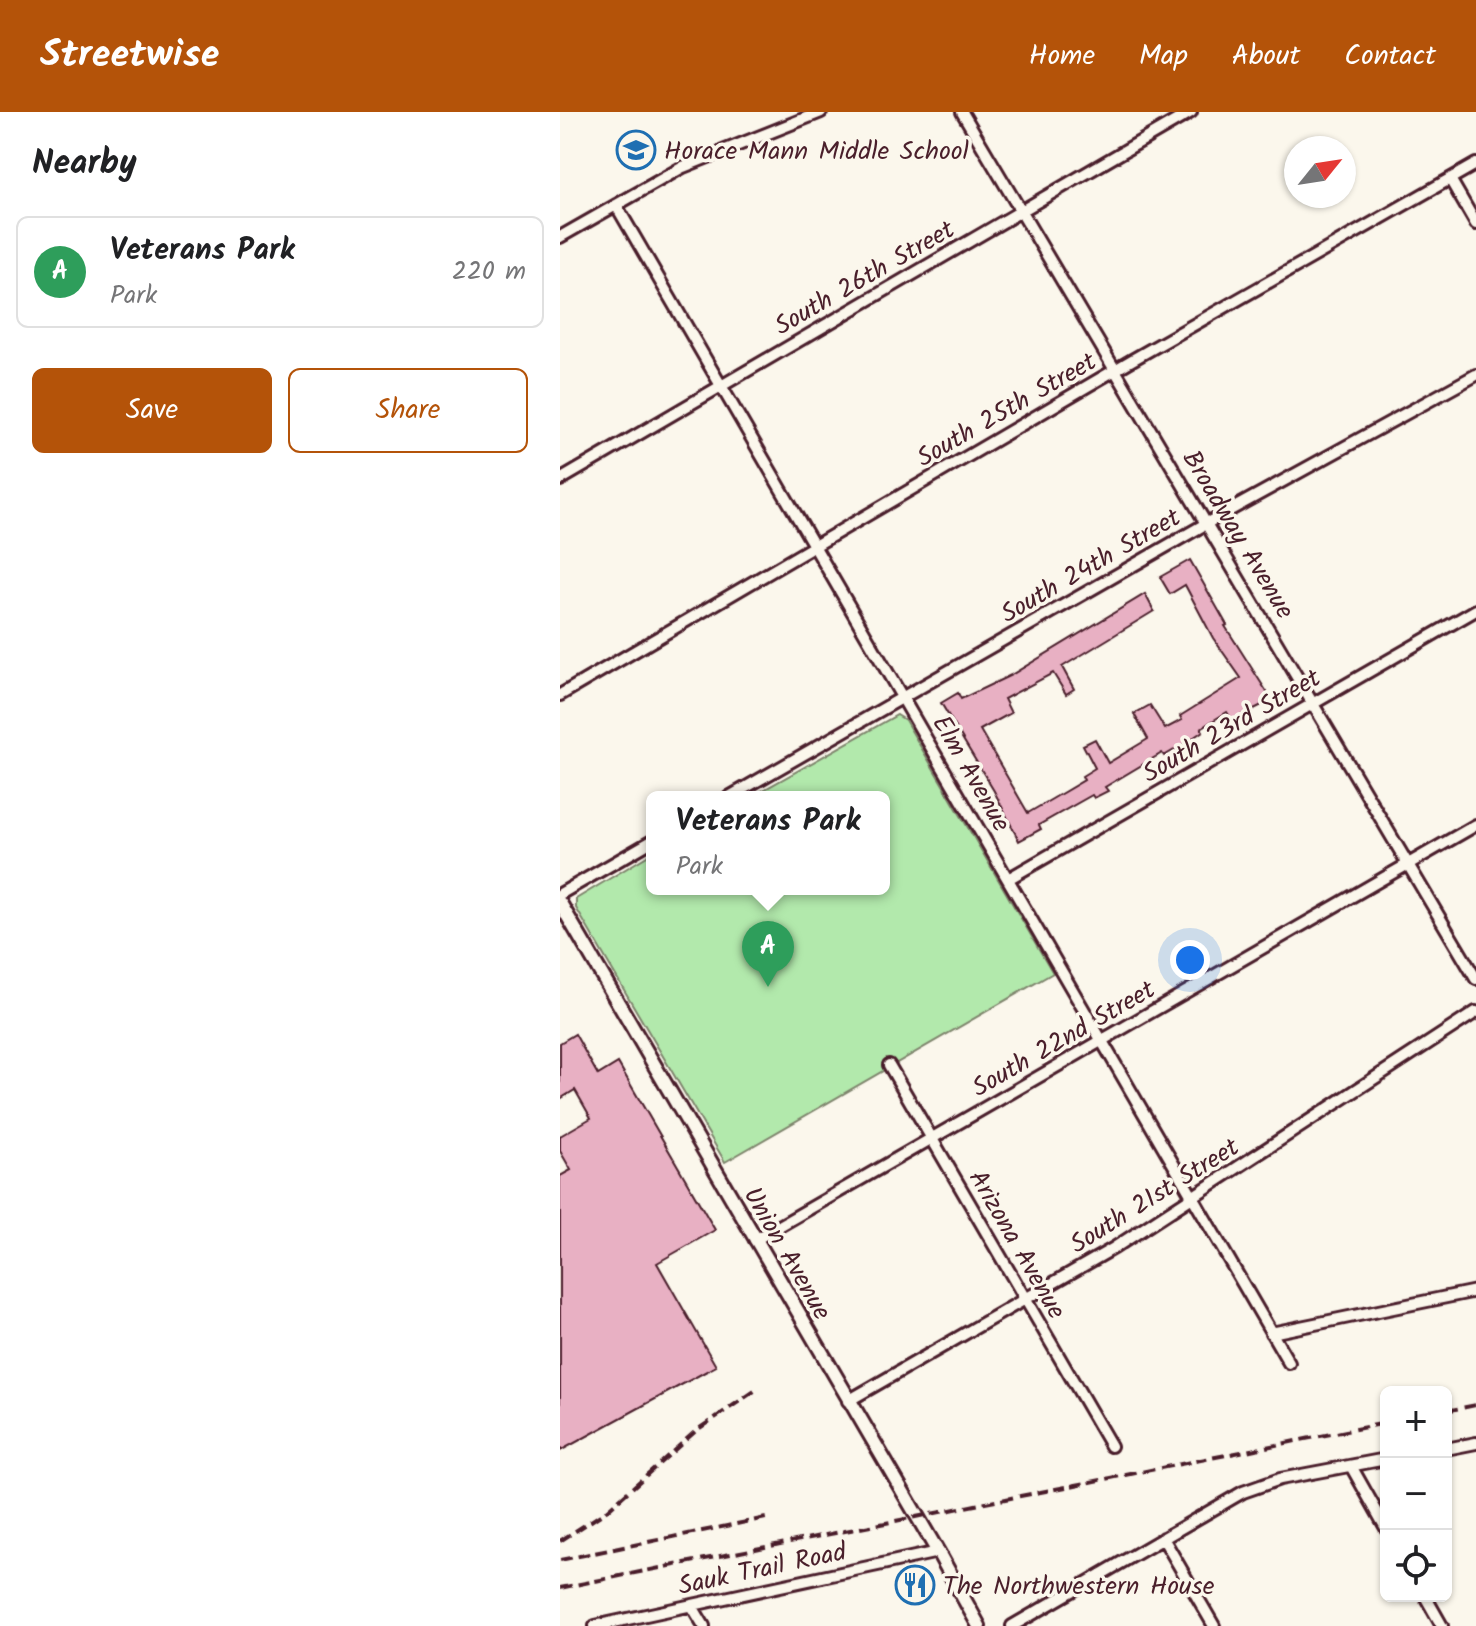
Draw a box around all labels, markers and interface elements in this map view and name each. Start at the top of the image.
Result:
text: Streetwise [40,26,219,86]
text: Home [1029,34,1095,79]
text: Map [1139,34,1188,79]
text: About [1232,34,1300,79]
text: Contact [1344,34,1436,79]
school or university icon: Horace Mann Middle School [615,129,657,171]
place label: Horace Mann Middle School [664,131,969,173]
north arrow [1284,136,1356,208]
text: Nearby [32,137,137,191]
street label: South 26th Street [767,209,964,348]
text: Veterans Park [110,227,295,275]
text: A [52,251,68,293]
text: 220 m [452,251,526,293]
text: Park [110,275,157,317]
street label: South 25th Street [909,342,1106,479]
button: Save [32,368,272,453]
button: Share [288,368,528,453]
street label: Broadway Avenue [1170,442,1305,628]
street label: South 24th Street [993,498,1190,635]
street label: South 23rd Street [1135,658,1330,795]
street label: Elm Avenue [920,708,1021,841]
popup [646,791,890,895]
text: Veterans Park [676,798,860,846]
text: Park [676,846,723,888]
pin: A [742,921,794,987]
your location [1170,940,1210,980]
street label: South 22nd Street [964,970,1164,1109]
street label: South 21st Street [1062,1127,1249,1266]
street label: Arizona Avenue [956,1162,1076,1328]
street label: Union Avenue [731,1179,842,1329]
map controls [1380,1386,1452,1602]
button: + [1380,1386,1452,1458]
button: − [1380,1458,1452,1530]
button: locate [1380,1530,1452,1602]
street label: Sauk Trail Road [674,1531,851,1608]
restaurant icon: The Northwestern House [894,1564,936,1606]
place label: The Northwestern House [943,1566,1215,1608]

